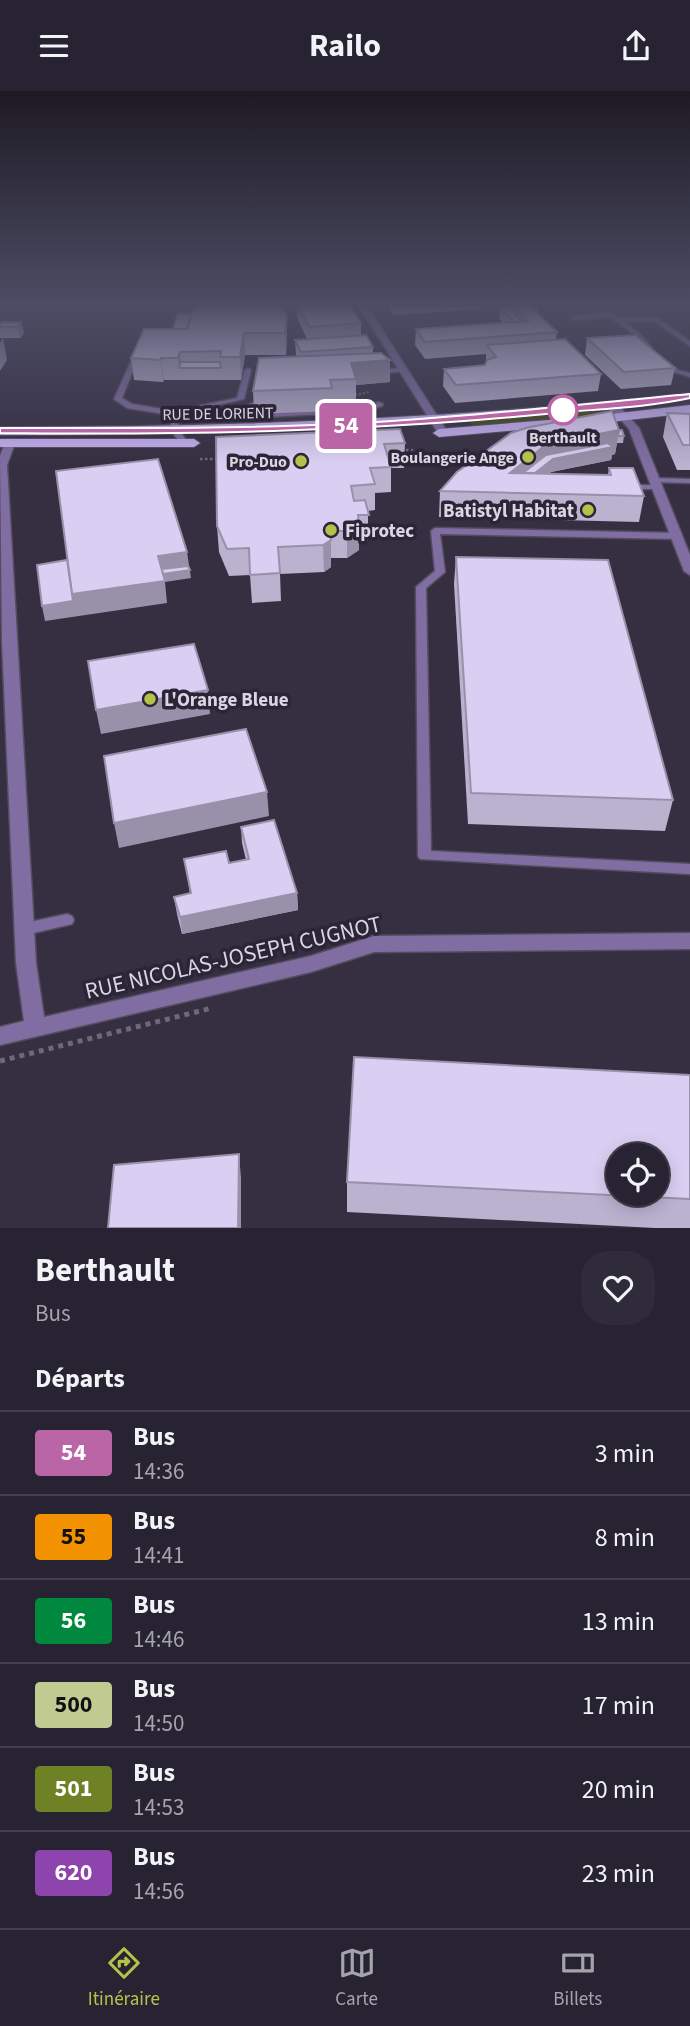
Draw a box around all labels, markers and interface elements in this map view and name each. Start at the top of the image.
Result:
text: Railo [309,23,381,69]
icon: menu [35,27,73,65]
icon: share [617,27,655,65]
marker: Berthault [548,395,578,425]
street label: RUE DE LORIENT [162,402,274,426]
line badge: 54 [314,403,378,449]
text: 54 [333,408,359,443]
place label: Berthault [529,427,597,449]
place label: Boulangerie Ange [391,447,514,469]
marker: Boulangerie Ange [520,449,536,465]
place label: Pro-Duo [229,451,287,473]
marker: Pro-Duo [293,453,309,469]
place label: Batistyl Habitat [443,498,574,525]
marker: Batistyl Habitat [580,502,596,518]
place label: Fiprotec [345,518,414,545]
marker: Fiprotec [323,522,339,538]
place label: L'Orange Bleue [164,687,289,714]
marker: L'Orange Bleue [142,691,158,707]
street label: RUE NICOLAS-JOSEPH CUGNOT [82,907,385,1008]
map controls [606,1143,669,1206]
button: locate [606,1143,669,1206]
text: Berthault [35,1247,175,1294]
button: heart [581,1251,655,1325]
text: Bus [35,1297,71,1330]
text: Départs [35,1360,125,1397]
text: Bus [133,1418,175,1455]
text: 54 [61,1435,86,1470]
text: 3 min [595,1435,655,1472]
text: 14:36 [133,1455,184,1488]
text: Bus [133,1502,175,1539]
text: 55 [61,1519,86,1554]
text: 8 min [595,1519,655,1556]
text: 14:41 [133,1539,184,1572]
text: Bus [133,1586,175,1623]
text: 56 [61,1603,86,1638]
text: 13 min [582,1603,655,1640]
text: 14:46 [133,1623,184,1656]
text: Bus [133,1670,175,1707]
text: 500 [54,1687,93,1722]
text: 17 min [582,1687,655,1724]
text: 14:50 [133,1707,184,1740]
text: Bus [133,1754,175,1791]
text: 501 [54,1771,93,1806]
text: 20 min [582,1771,655,1808]
text: 14:53 [133,1791,184,1824]
text: Bus [133,1838,175,1875]
text: 620 [54,1855,93,1890]
text: 23 min [582,1855,655,1892]
text: 14:56 [133,1875,184,1908]
tab: Itinéraire [88,1944,160,2013]
tab: Carte [335,1944,378,2013]
tab: Billets [553,1944,602,2013]

